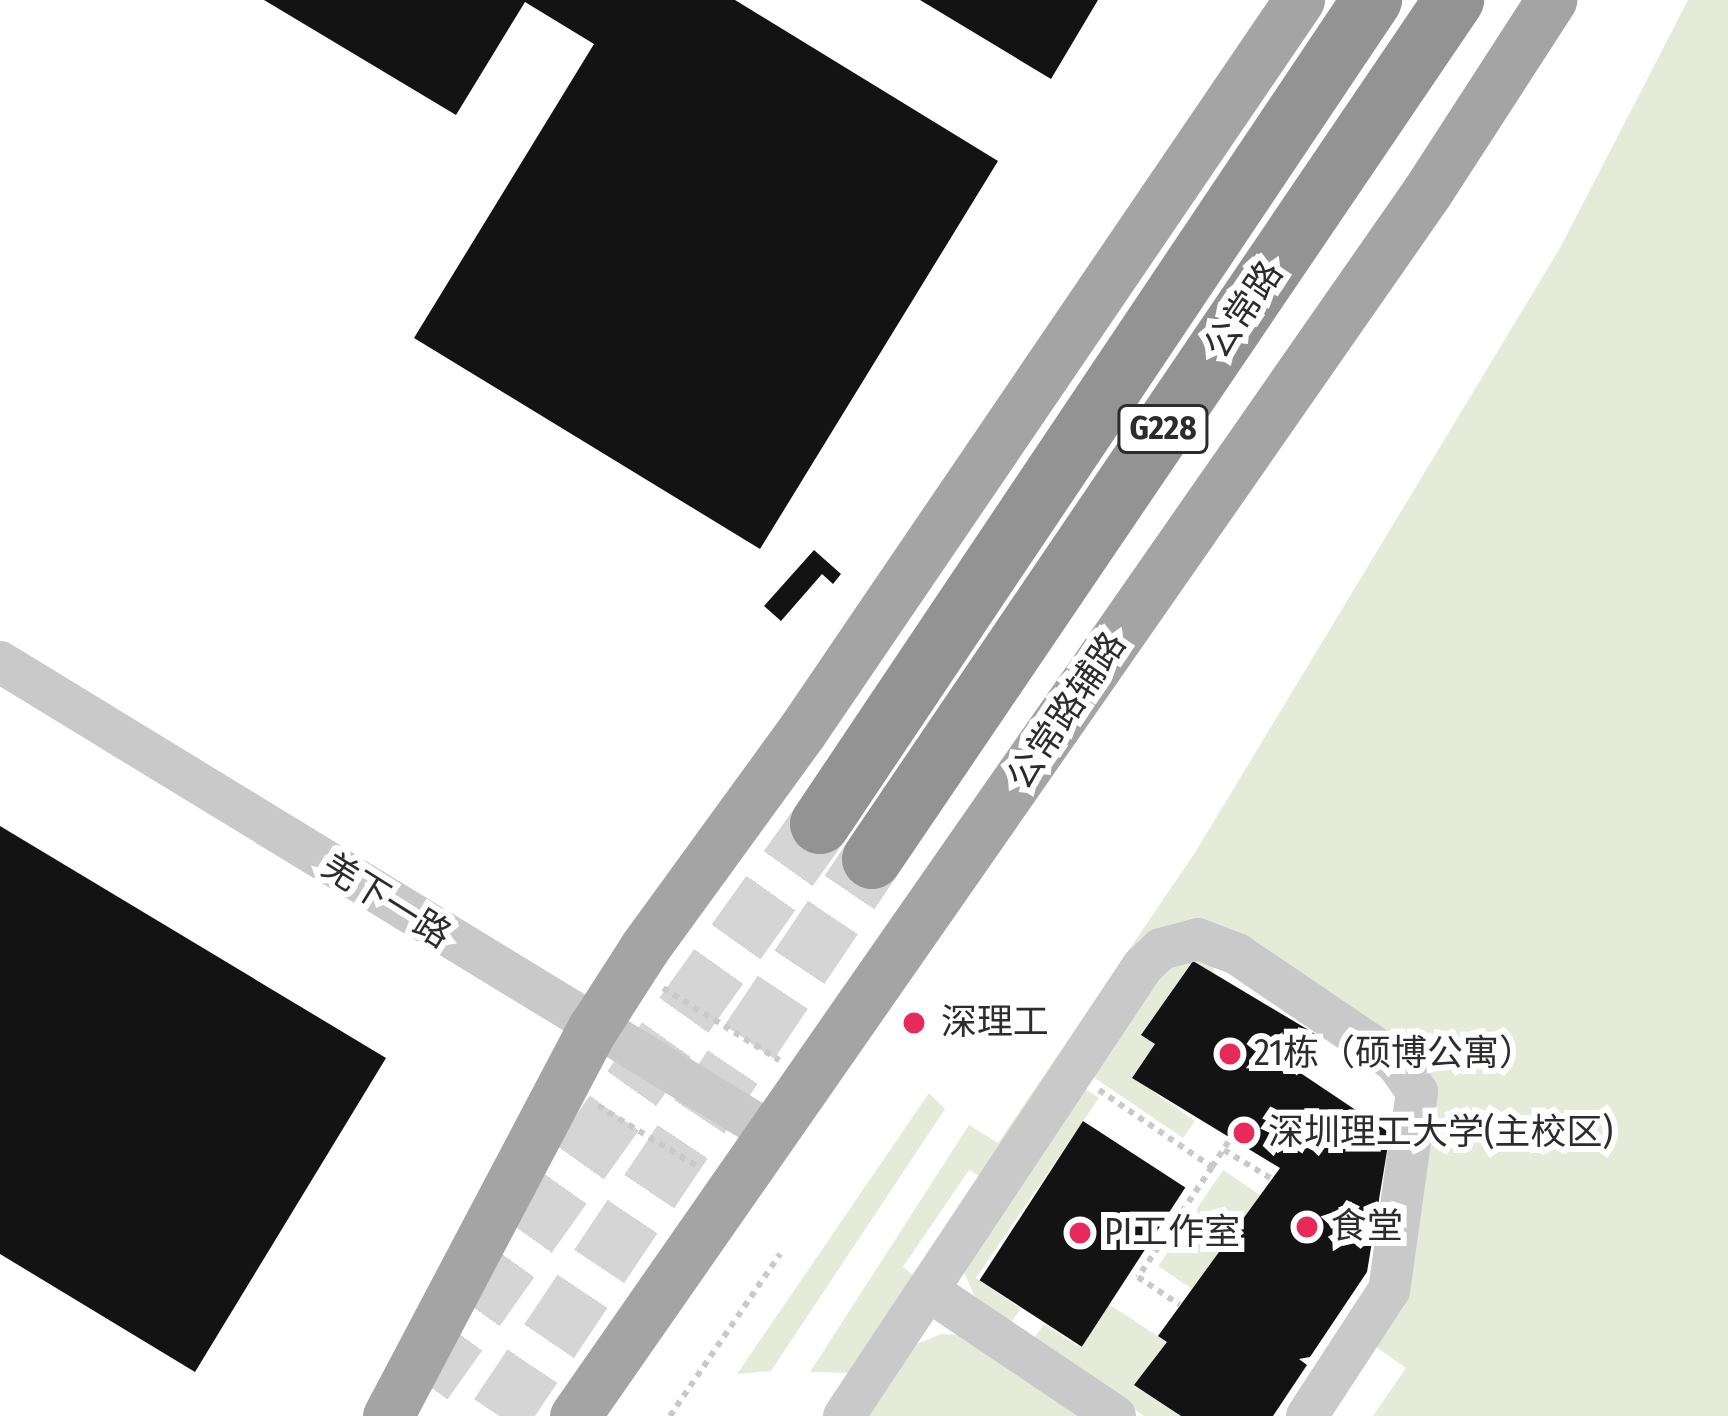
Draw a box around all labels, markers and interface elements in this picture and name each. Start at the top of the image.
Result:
street label: 公常路 [1196,253,1292,367]
road number: G228 [1115,402,1211,456]
street label: 公常路辅路 [999,624,1135,798]
street label: 羌下一路 [313,845,459,957]
place label: 深理工 [941,1001,1049,1045]
marker: 深理工 [898,1007,930,1039]
place label: 21栋（硕博公寓） [1254,1032,1535,1076]
marker: 21栋（硕博公寓） [1217,1041,1243,1067]
place label: 深圳理工大学(主校区) [1268,1111,1613,1155]
marker: 深圳理工大学(主校区) [1231,1120,1257,1146]
place label: 食堂 [1331,1205,1403,1249]
place label: PI工作室 [1104,1211,1240,1255]
marker: 食堂 [1294,1214,1320,1240]
marker: PI工作室 [1067,1220,1093,1246]

